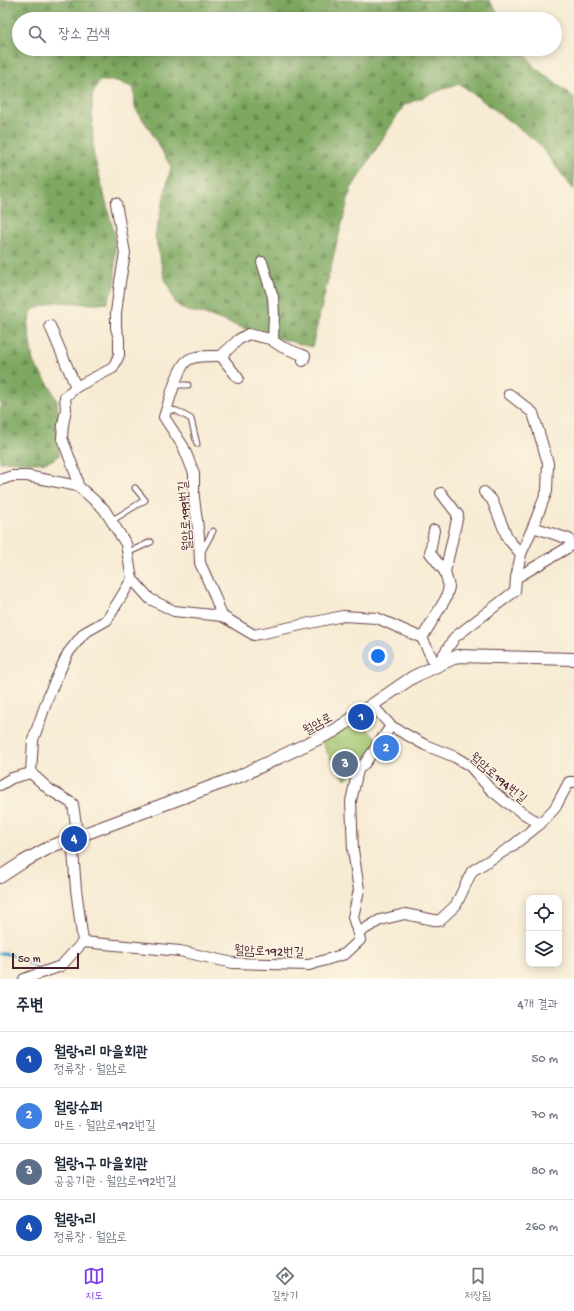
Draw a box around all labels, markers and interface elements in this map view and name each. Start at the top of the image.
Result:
search box [12,12,562,56]
icon: search [26,23,48,45]
text: 장소 검색 [58,26,110,44]
street label: 월암로199번길 [177,480,196,552]
your location [368,646,388,666]
pin: 1 [348,702,374,732]
street label: 월암로 [301,711,336,739]
pin: 2 [373,733,399,763]
pin: 3 [332,749,358,779]
street label: 월암로194번길 [466,751,529,807]
pin: 4 [61,824,87,854]
map controls [526,895,562,967]
button: locate [526,895,562,931]
button: layers [526,931,562,967]
street label: 월암로192번길 [233,944,304,961]
scale bar [12,951,79,970]
text: 50 m [18,954,40,966]
text: 주변 [16,997,43,1017]
text: 4개 결과 [517,998,558,1013]
text: 월랑1리 마을회관 [54,1044,148,1062]
text: 1 [26,1052,32,1067]
text: 50 m [531,1052,558,1067]
text: 정류장 · 월암로 [54,1063,127,1078]
text: 월랑슈퍼 [54,1100,102,1118]
text: 2 [26,1108,32,1123]
text: 70 m [532,1108,558,1123]
text: 마트 · 월암로192번길 [54,1119,156,1134]
text: 월랑1구 마을회관 [54,1156,148,1174]
text: 3 [26,1164,32,1179]
text: 80 m [531,1164,558,1179]
text: 공공기관 · 월암로192번길 [54,1175,177,1190]
text: 월랑1리 [54,1212,96,1230]
text: 4 [26,1220,32,1235]
text: 260 m [525,1220,558,1235]
text: 정류장 · 월암로 [54,1231,127,1246]
tab: 지도 [83,1265,105,1303]
tab: 길찾기 [271,1265,298,1303]
tab: 저장됨 [464,1265,491,1303]

